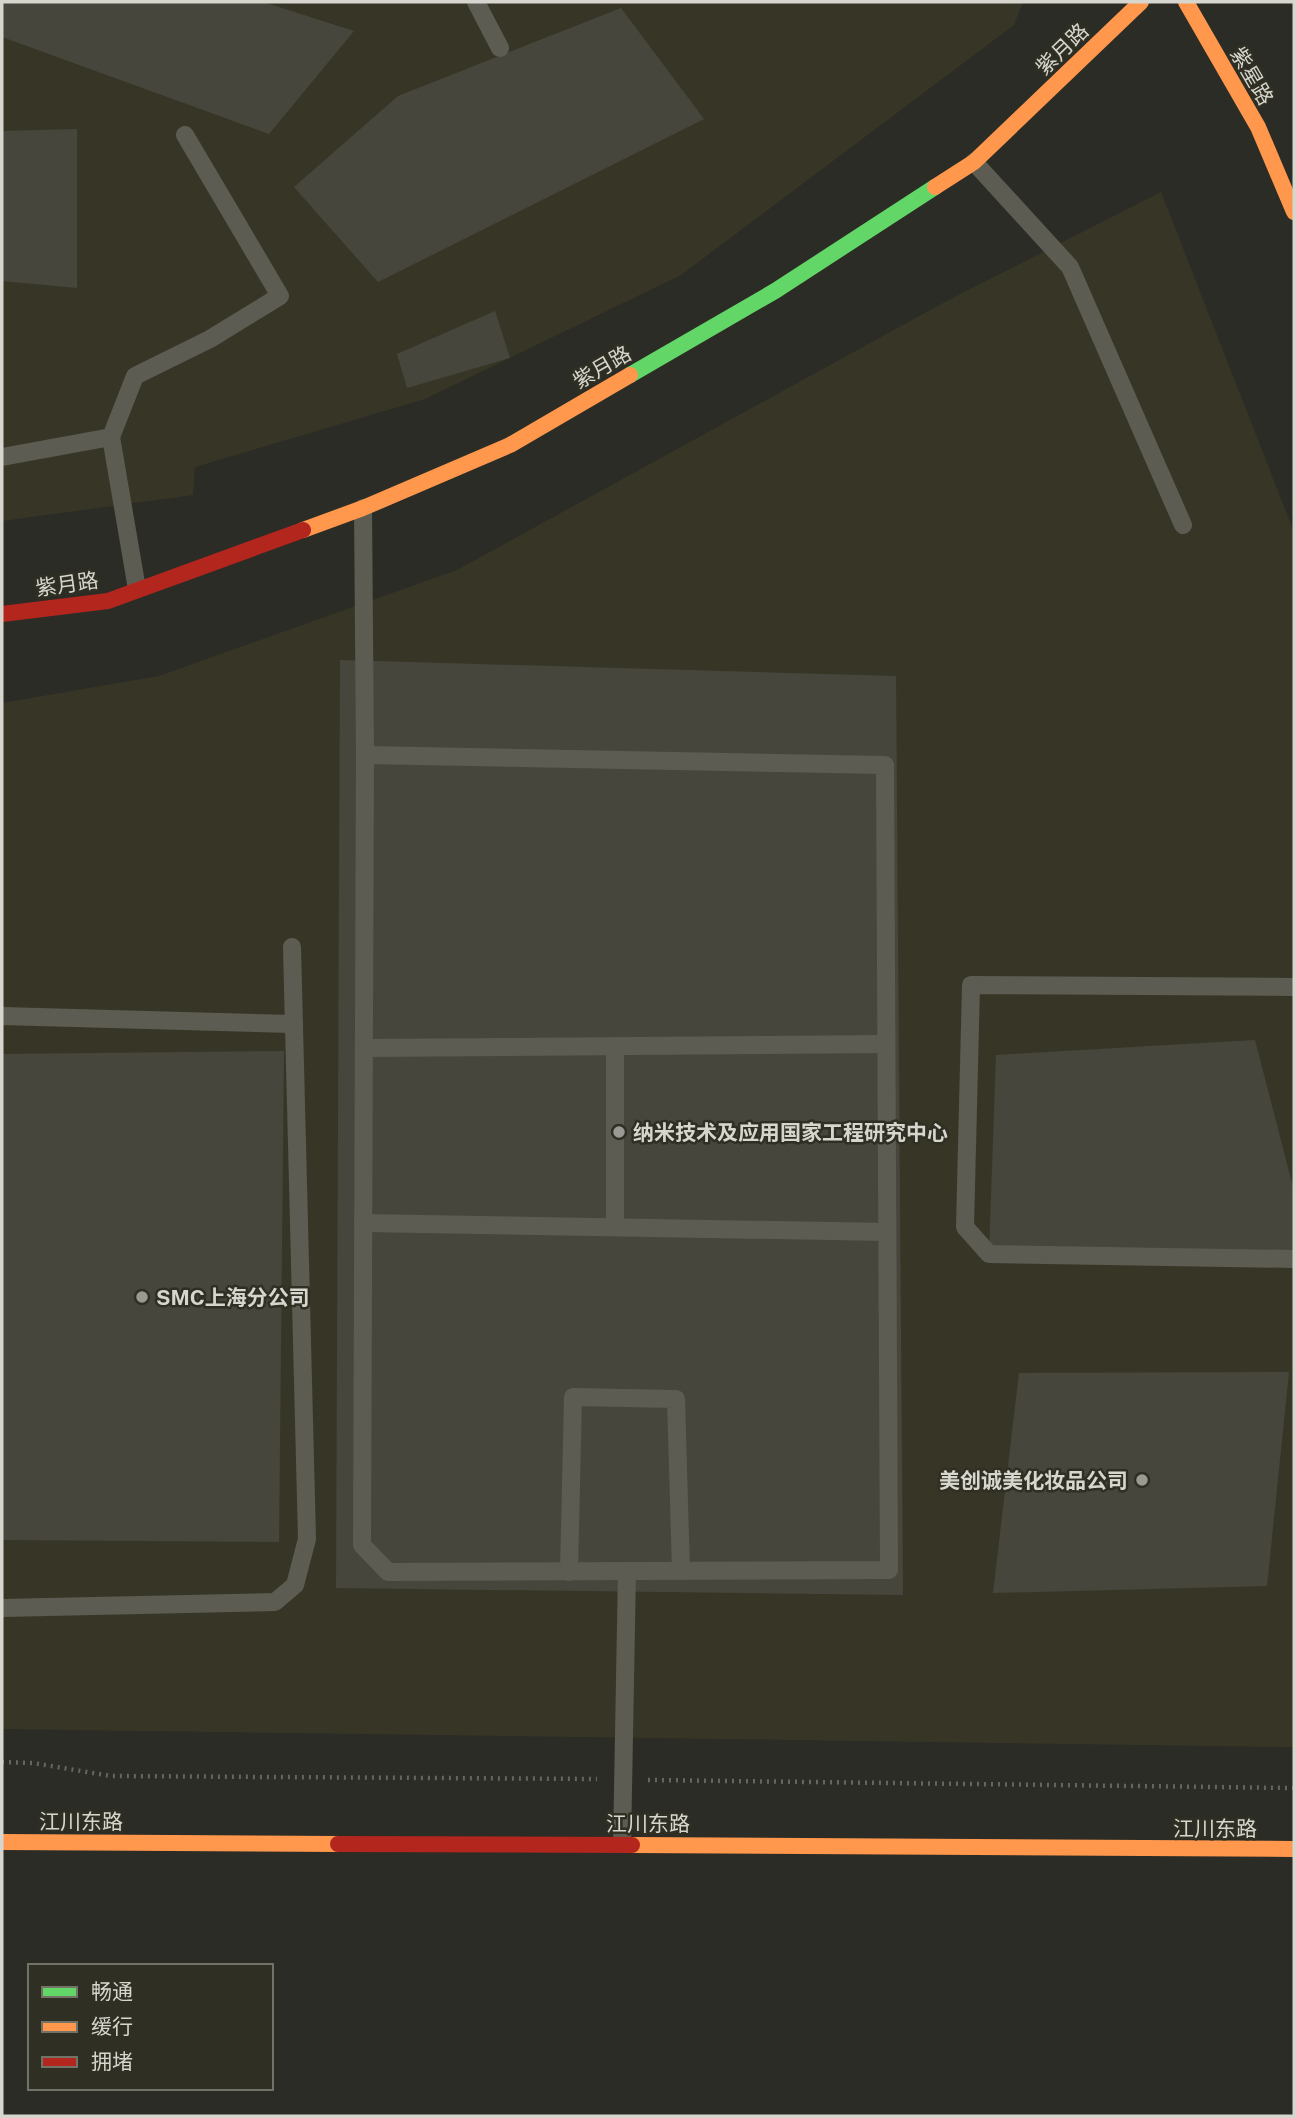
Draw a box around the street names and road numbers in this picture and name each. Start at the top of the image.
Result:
street label: 紫月路 [1031,18,1093,80]
street label: 紫星路 [1225,42,1279,110]
street label: 紫月路 [568,340,636,394]
street label: 紫月路 [34,567,100,601]
street label: 江川东路 [39,1809,123,1834]
street label: 江川东路 [606,1811,690,1836]
street label: 江川东路 [1173,1816,1257,1841]

